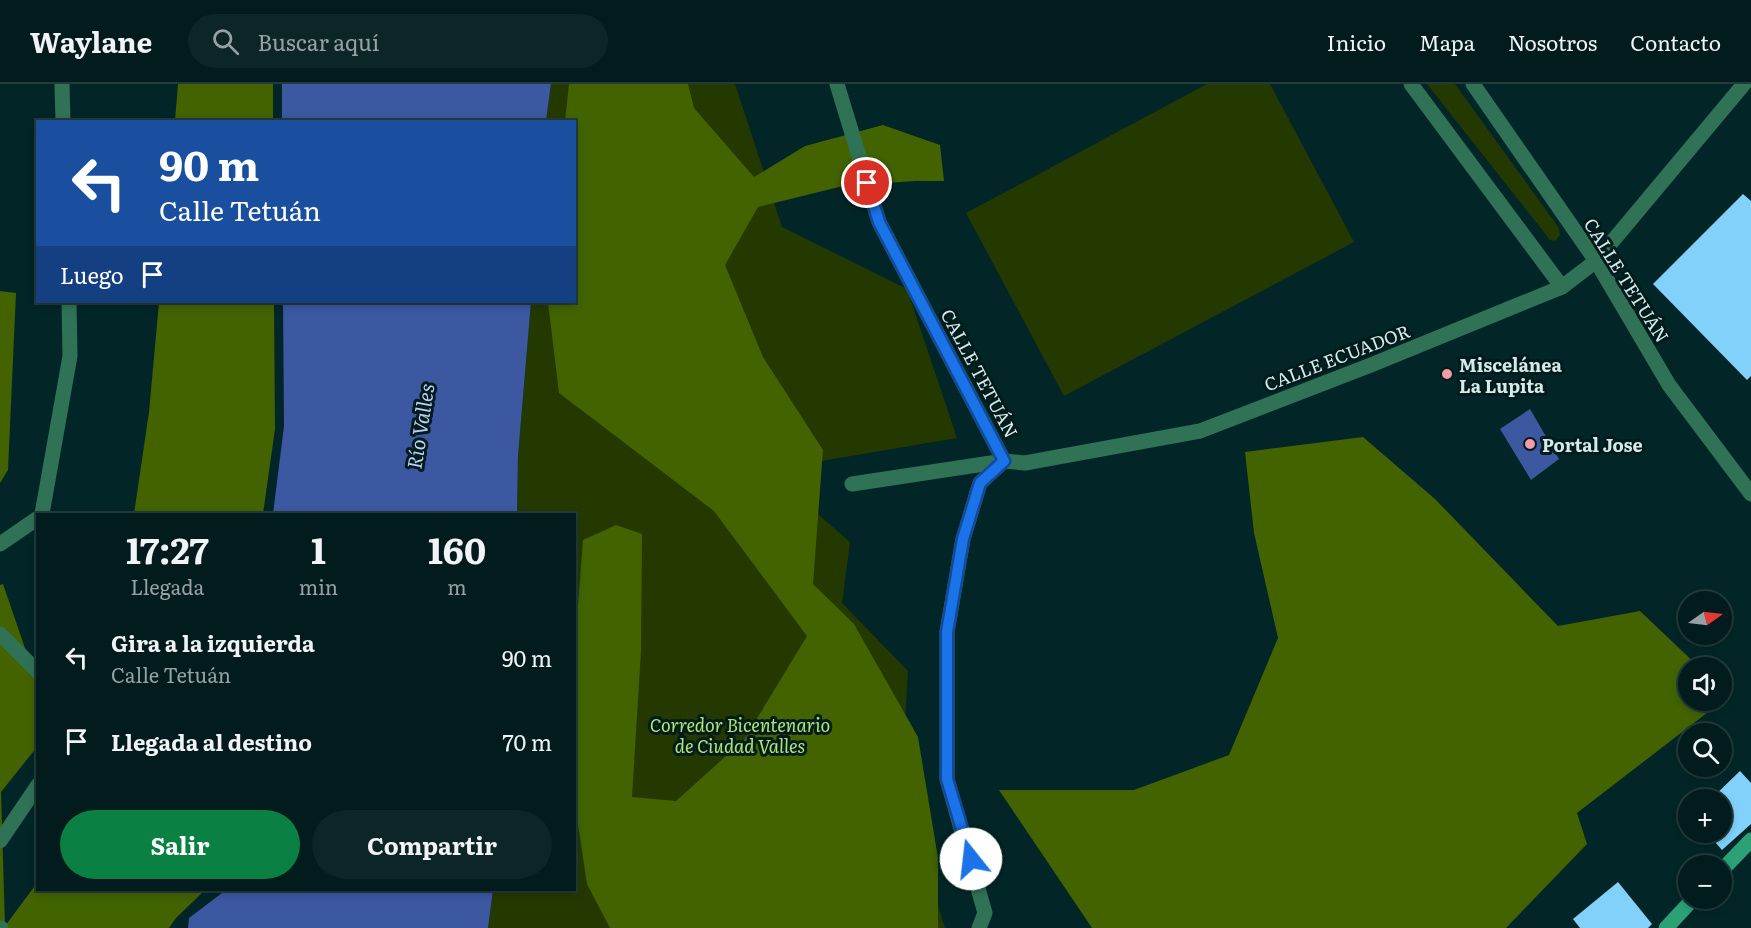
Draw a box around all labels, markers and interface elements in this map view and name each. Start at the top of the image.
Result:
search box [188,14,608,68]
text: Waylane [30,20,152,62]
icon: search [209,25,242,58]
text: Buscar aquí [257,25,379,58]
text: Inicio [1327,26,1386,57]
text: Mapa [1419,26,1475,57]
text: Nosotros [1508,26,1597,57]
text: Contacto [1630,26,1721,57]
text: 90 m [159,132,259,194]
icon: left [60,144,138,222]
pin [841,157,892,208]
icon: arrive [850,166,883,199]
text: Calle Tetuán [159,189,321,229]
street label: CALLE TETUÁN [1578,212,1676,348]
text: Luego [60,258,124,291]
icon: arrive [136,258,169,291]
street label: CALLE TETUÁN [935,304,1025,442]
street label: CALLE ECUADOR [1260,317,1414,397]
place label: Miscelánea La Lupita [1459,351,1562,399]
marker: Miscelánea La Lupita [1440,367,1454,381]
water label: Río Valles [397,381,441,471]
place label: Portal Jose [1542,431,1643,458]
marker: Portal Jose [1523,437,1537,451]
text: 17:27 [126,522,209,575]
text: 1 [311,522,326,575]
text: 160 [428,522,486,575]
text: Llegada [130,571,204,601]
text: min [299,571,338,601]
text: m [447,571,467,601]
north arrow [1678,591,1732,645]
map controls [1678,591,1732,909]
text: Gira a la izquierda [111,626,315,659]
icon: left [60,641,93,674]
text: 90 m [502,641,552,674]
button: sound [1678,657,1732,711]
text: Calle Tetuán [111,659,231,689]
park label: Corredor Bicentenario de Ciudad Valles [650,711,830,759]
button: search [1678,723,1732,777]
icon: arrive [60,725,93,758]
text: Llegada al destino [111,725,312,758]
text: 70 m [502,725,552,758]
button: + [1678,789,1732,843]
button: Salir [60,810,300,879]
button: Compartir [312,810,552,879]
position arrow [939,827,1003,891]
button: − [1678,855,1732,909]

